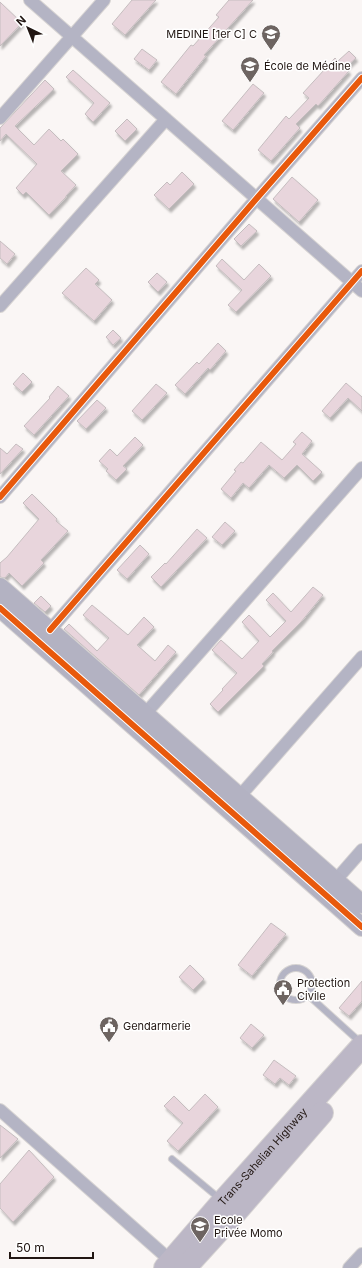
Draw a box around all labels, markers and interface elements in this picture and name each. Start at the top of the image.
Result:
north arrow [8,8,48,48]
text: N [13,13,29,29]
school or university icon: MEDINE [1er C] C [260,23,282,51]
place label: MEDINE [1er C] C [166,27,257,41]
school or university icon: École de Médine [239,55,261,83]
place label: École de Médine [264,59,351,73]
place label: Protection Civile [297,976,350,1003]
public building icon: Protection Civile [272,978,294,1006]
public building icon: Gendarmerie [98,1015,120,1043]
place label: Gendarmerie [123,1019,191,1033]
street label: Trans-Sahelian Highway [215,1105,310,1209]
place label: Ecole Privée Momo [214,1213,283,1240]
school or university icon: Ecole Privée Momo [189,1215,211,1243]
scale bar [10,1234,93,1260]
text: 50 m [16,1240,45,1255]

